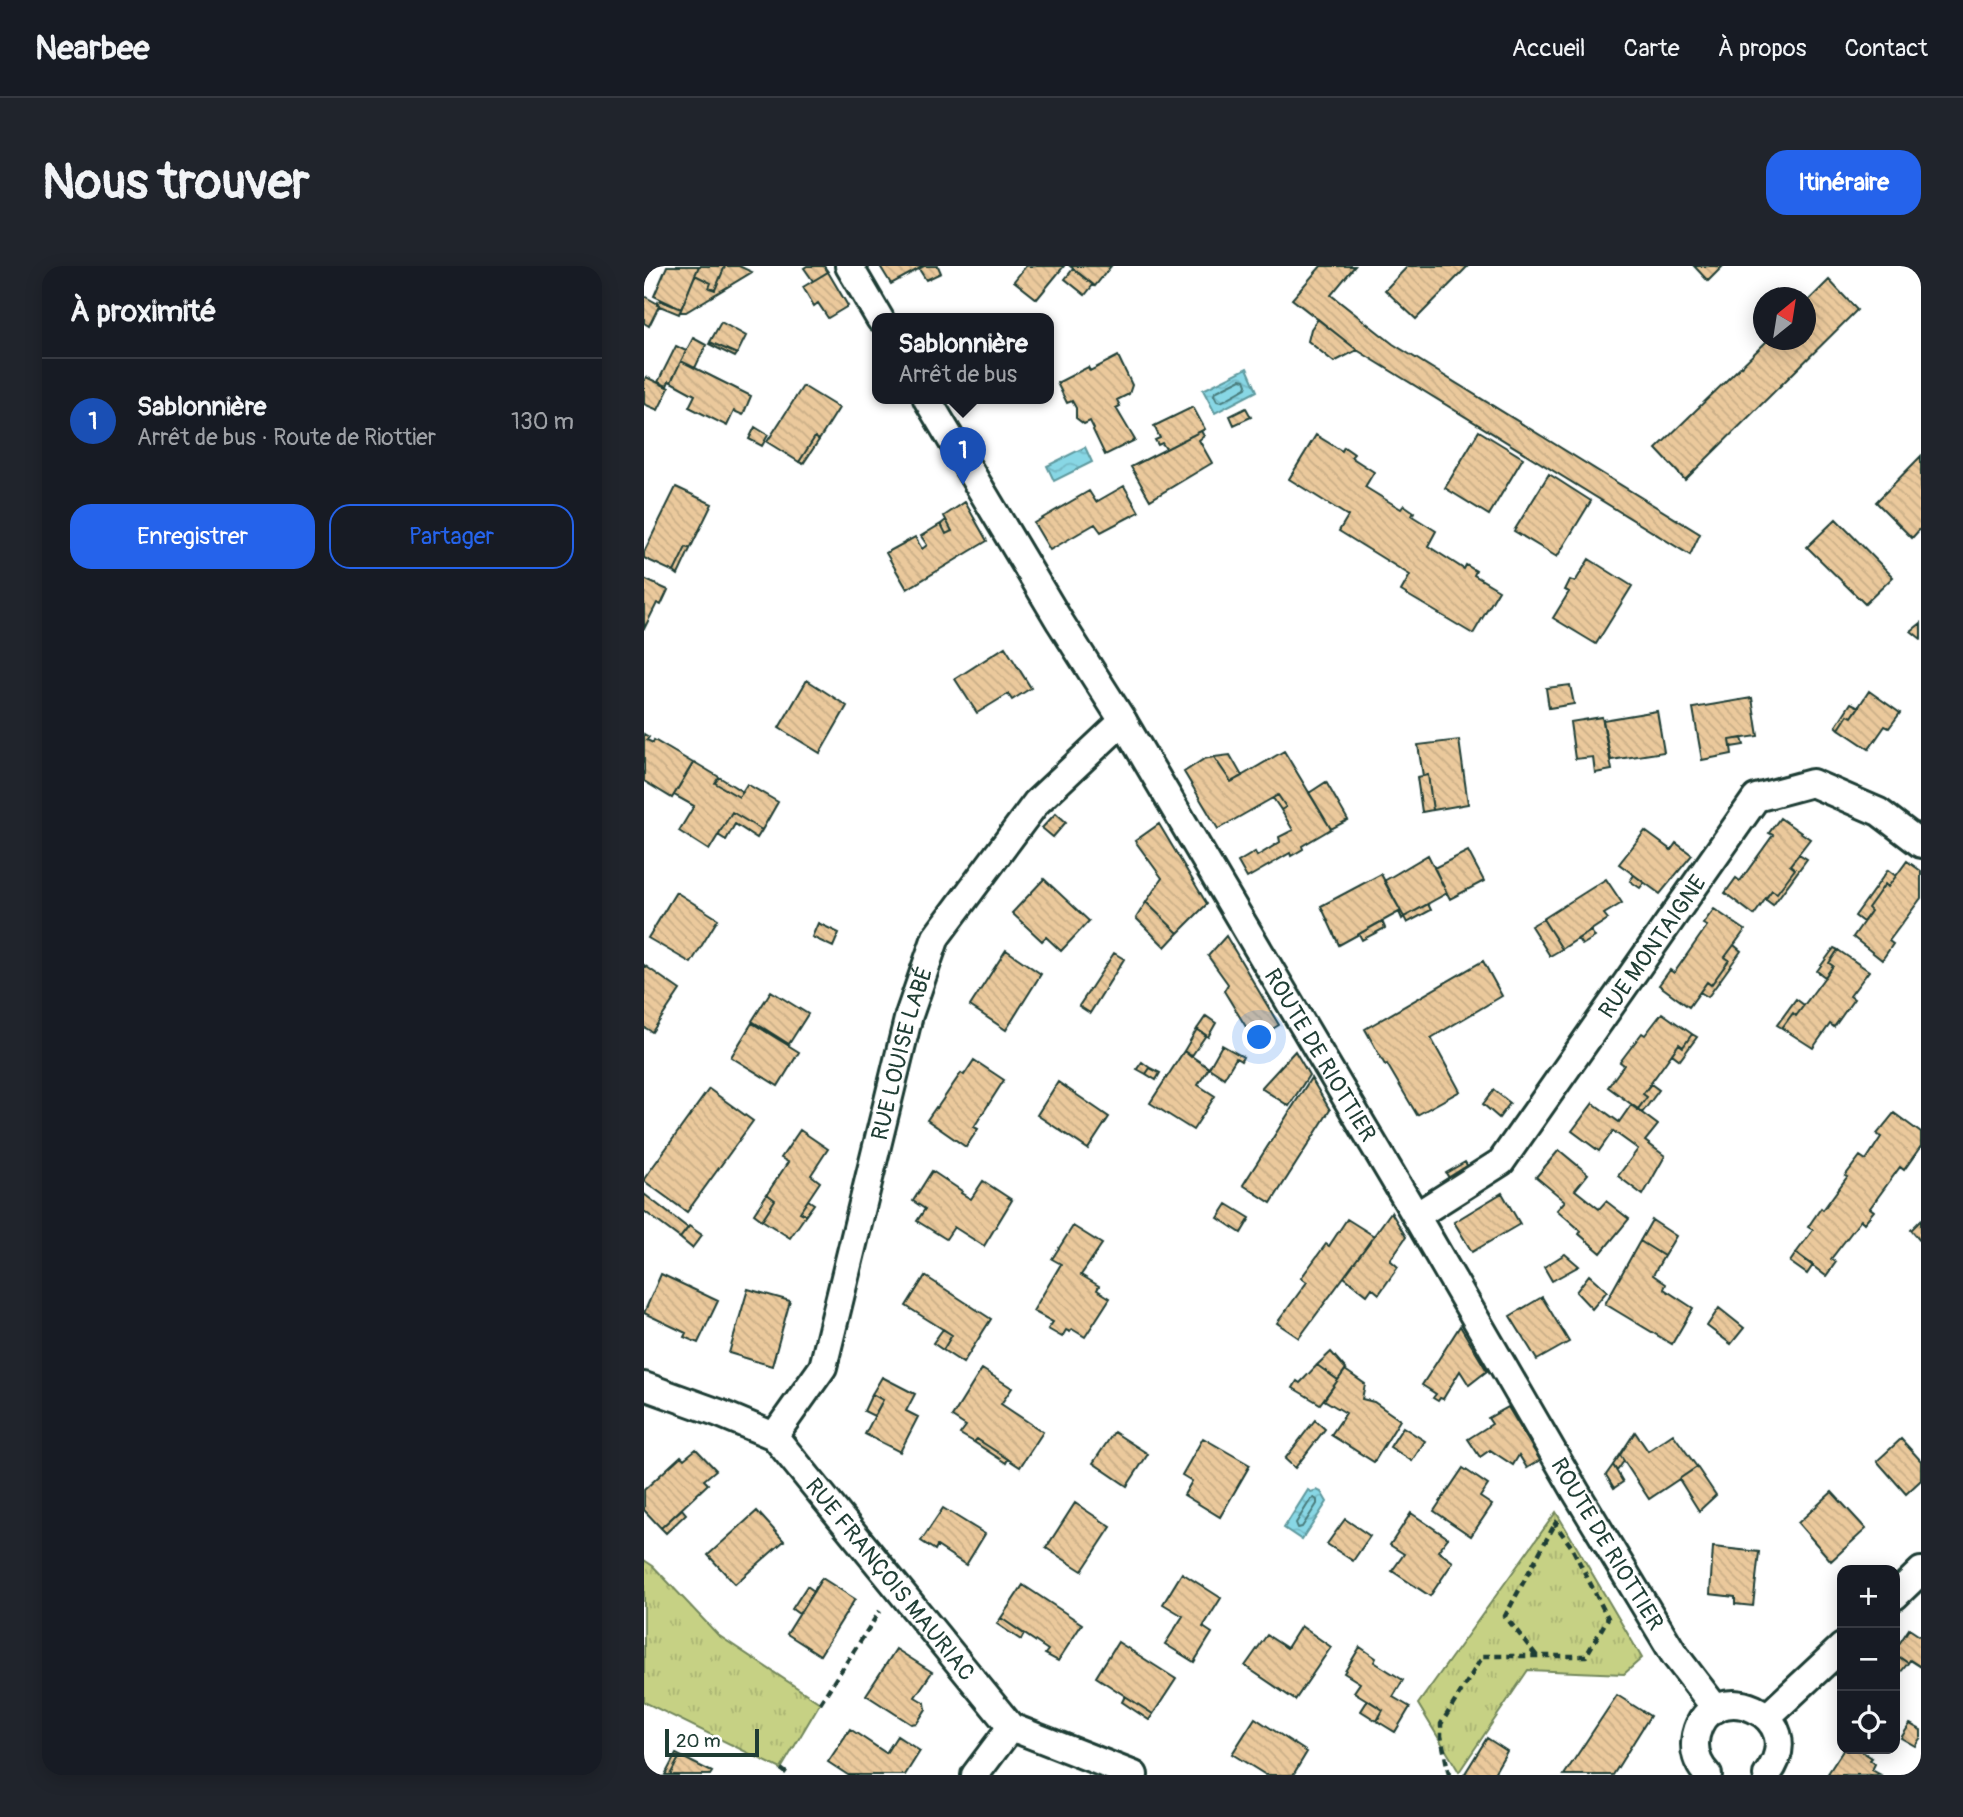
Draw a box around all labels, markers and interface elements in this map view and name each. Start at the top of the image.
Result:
text: Nearbee [35,28,149,69]
text: Accueil [1512,34,1586,63]
text: Carte [1624,34,1680,63]
text: À propos [1718,34,1807,63]
text: Contact [1845,34,1928,63]
button: Itinéraire [1766,150,1921,215]
text: Nous trouver [42,152,310,213]
north arrow [1753,287,1816,350]
text: À proximité [70,293,216,330]
popup [872,313,1054,404]
text: Sablonnière [898,328,1028,360]
text: Arrêt de bus [898,360,1017,389]
text: Sablonnière [137,391,266,423]
text: 1 [89,407,98,436]
text: 130 m [511,407,574,436]
text: Arrêt de bus · Route de Riottier [137,423,436,452]
pin: 1 [940,427,986,485]
button: Enregistrer [70,504,315,569]
button: Partager [329,504,574,569]
street label: RUE MONTAIGNE [1592,869,1713,1024]
street label: RUE LOUISE LABÉ [865,963,940,1143]
street label: ROUTE DE RIOTTIER [1258,963,1383,1147]
your location [1242,1020,1276,1054]
street label: ROUTE DE RIOTTIER [1544,1453,1670,1636]
street label: RUE FRANÇOIS MAURIAC [799,1472,981,1687]
map controls [1837,1565,1900,1754]
button: + [1837,1565,1900,1628]
button: − [1837,1628,1900,1691]
button: locate [1837,1691,1900,1754]
scale bar [665,1726,760,1758]
text: 20 m [676,1729,721,1753]

